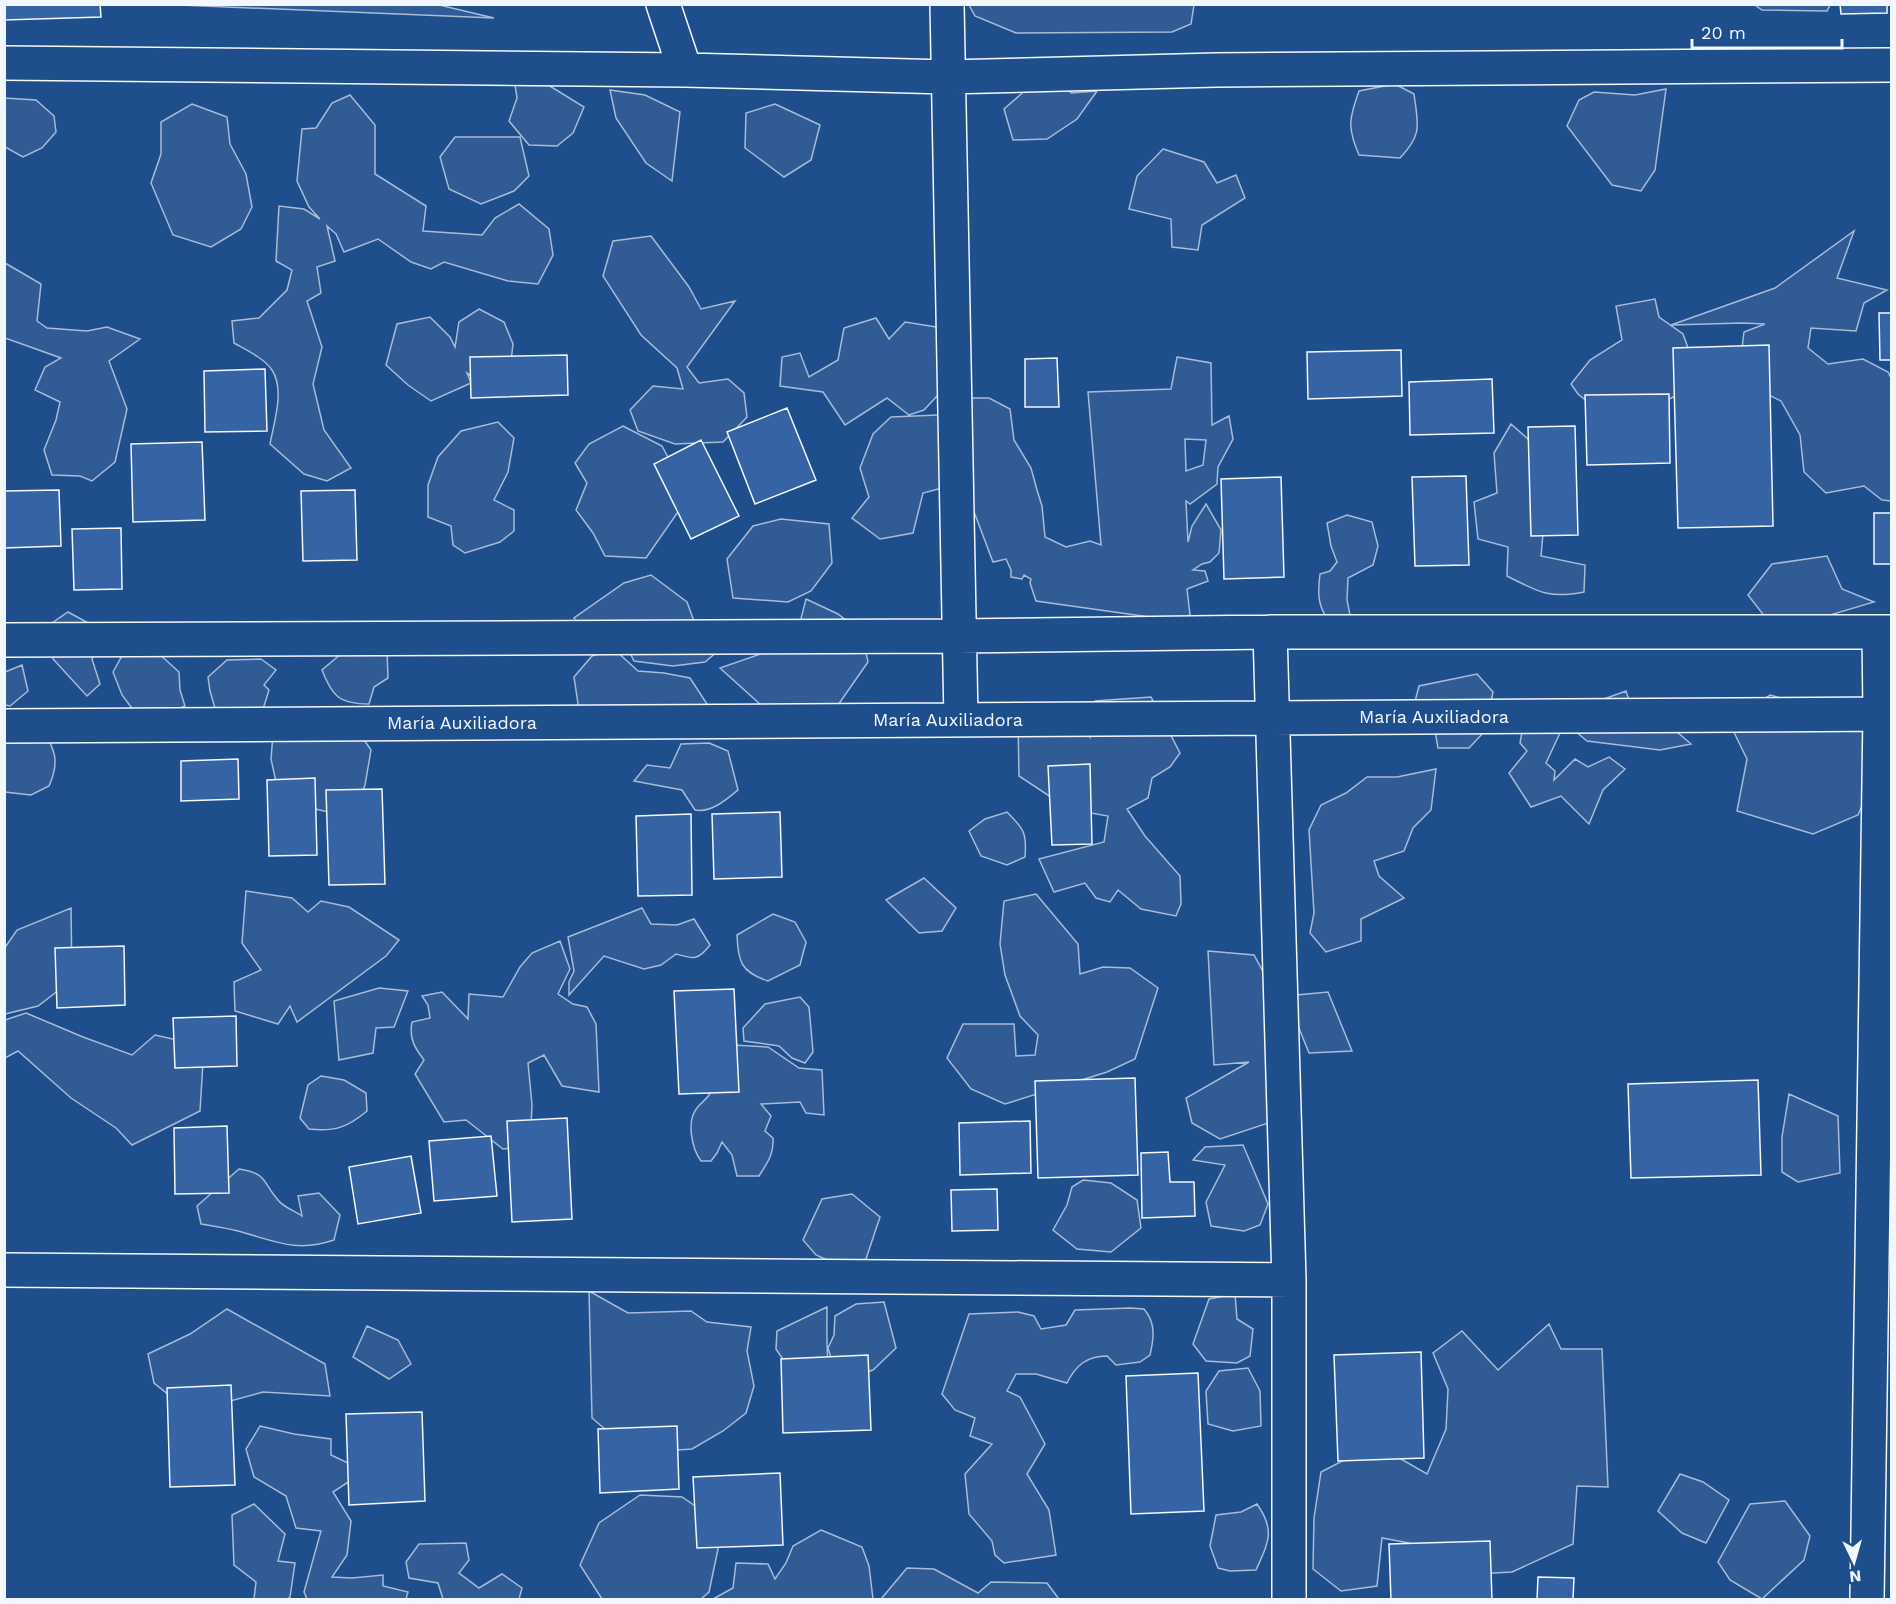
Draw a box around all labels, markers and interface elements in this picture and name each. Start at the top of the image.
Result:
scale bar [1692,12,1842,50]
text: 20 m [1701,22,1746,43]
street label: María Auxiliadora [1359,706,1509,727]
street label: María Auxiliadora [873,709,1023,730]
street label: María Auxiliadora [387,712,537,733]
north arrow [1824,1532,1884,1592]
text: N [1849,1566,1862,1586]

